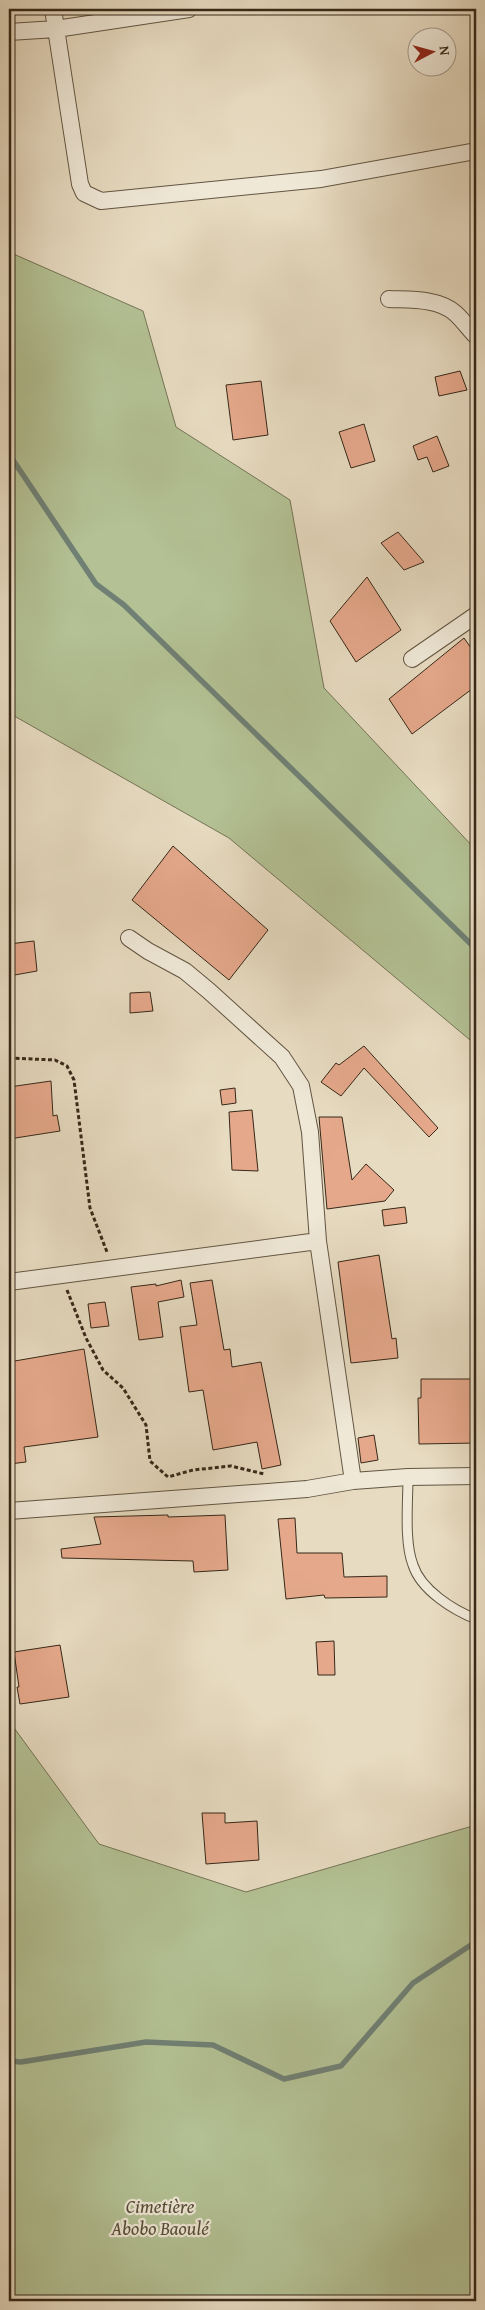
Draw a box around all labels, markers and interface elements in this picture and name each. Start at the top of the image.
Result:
north arrow [408,28,458,78]
text: N [434,45,455,57]
park label: Cimetière Abobo Baoulé [110,2192,210,2242]

